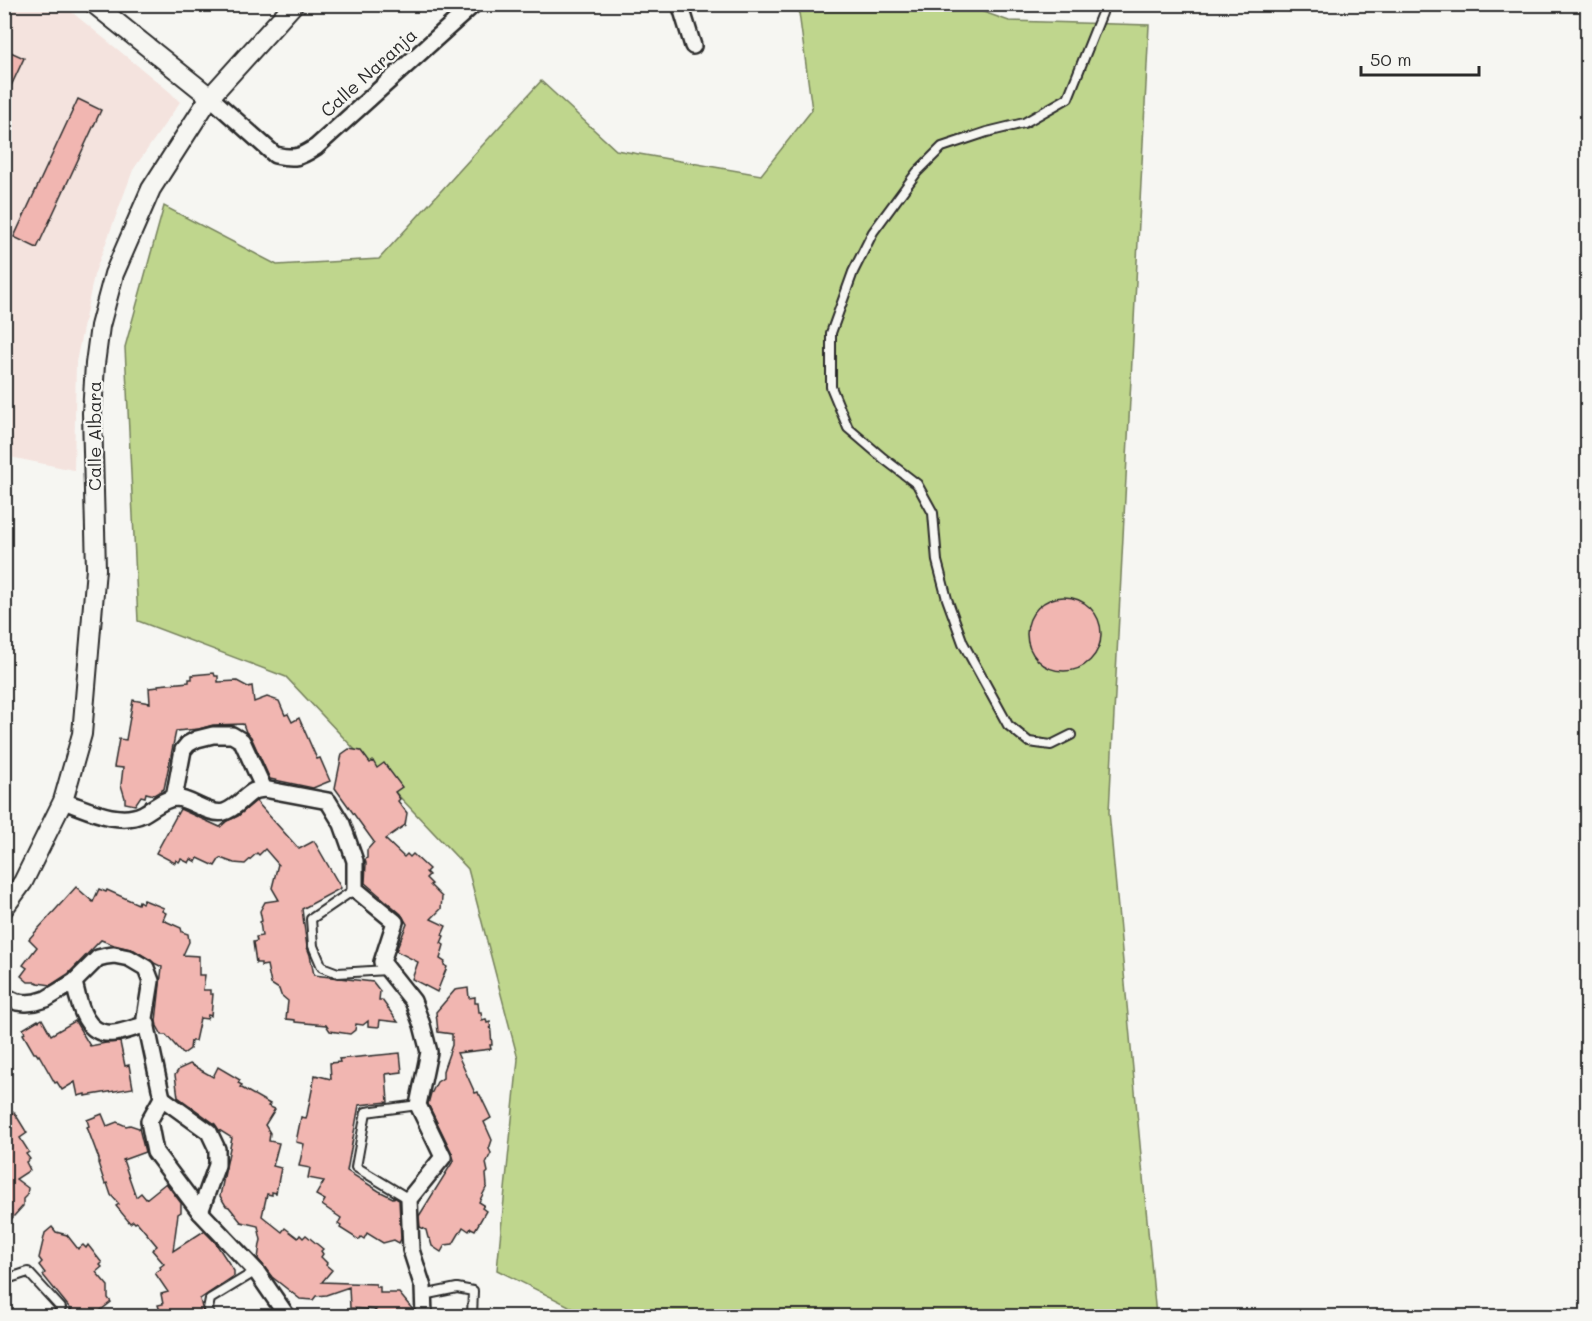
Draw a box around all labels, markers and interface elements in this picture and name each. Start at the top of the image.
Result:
street label: Calle Naranja [315,23,422,122]
scale bar [1361,39,1480,77]
text: 50 m [1370,47,1412,71]
street label: Calle Albara [82,381,106,491]

